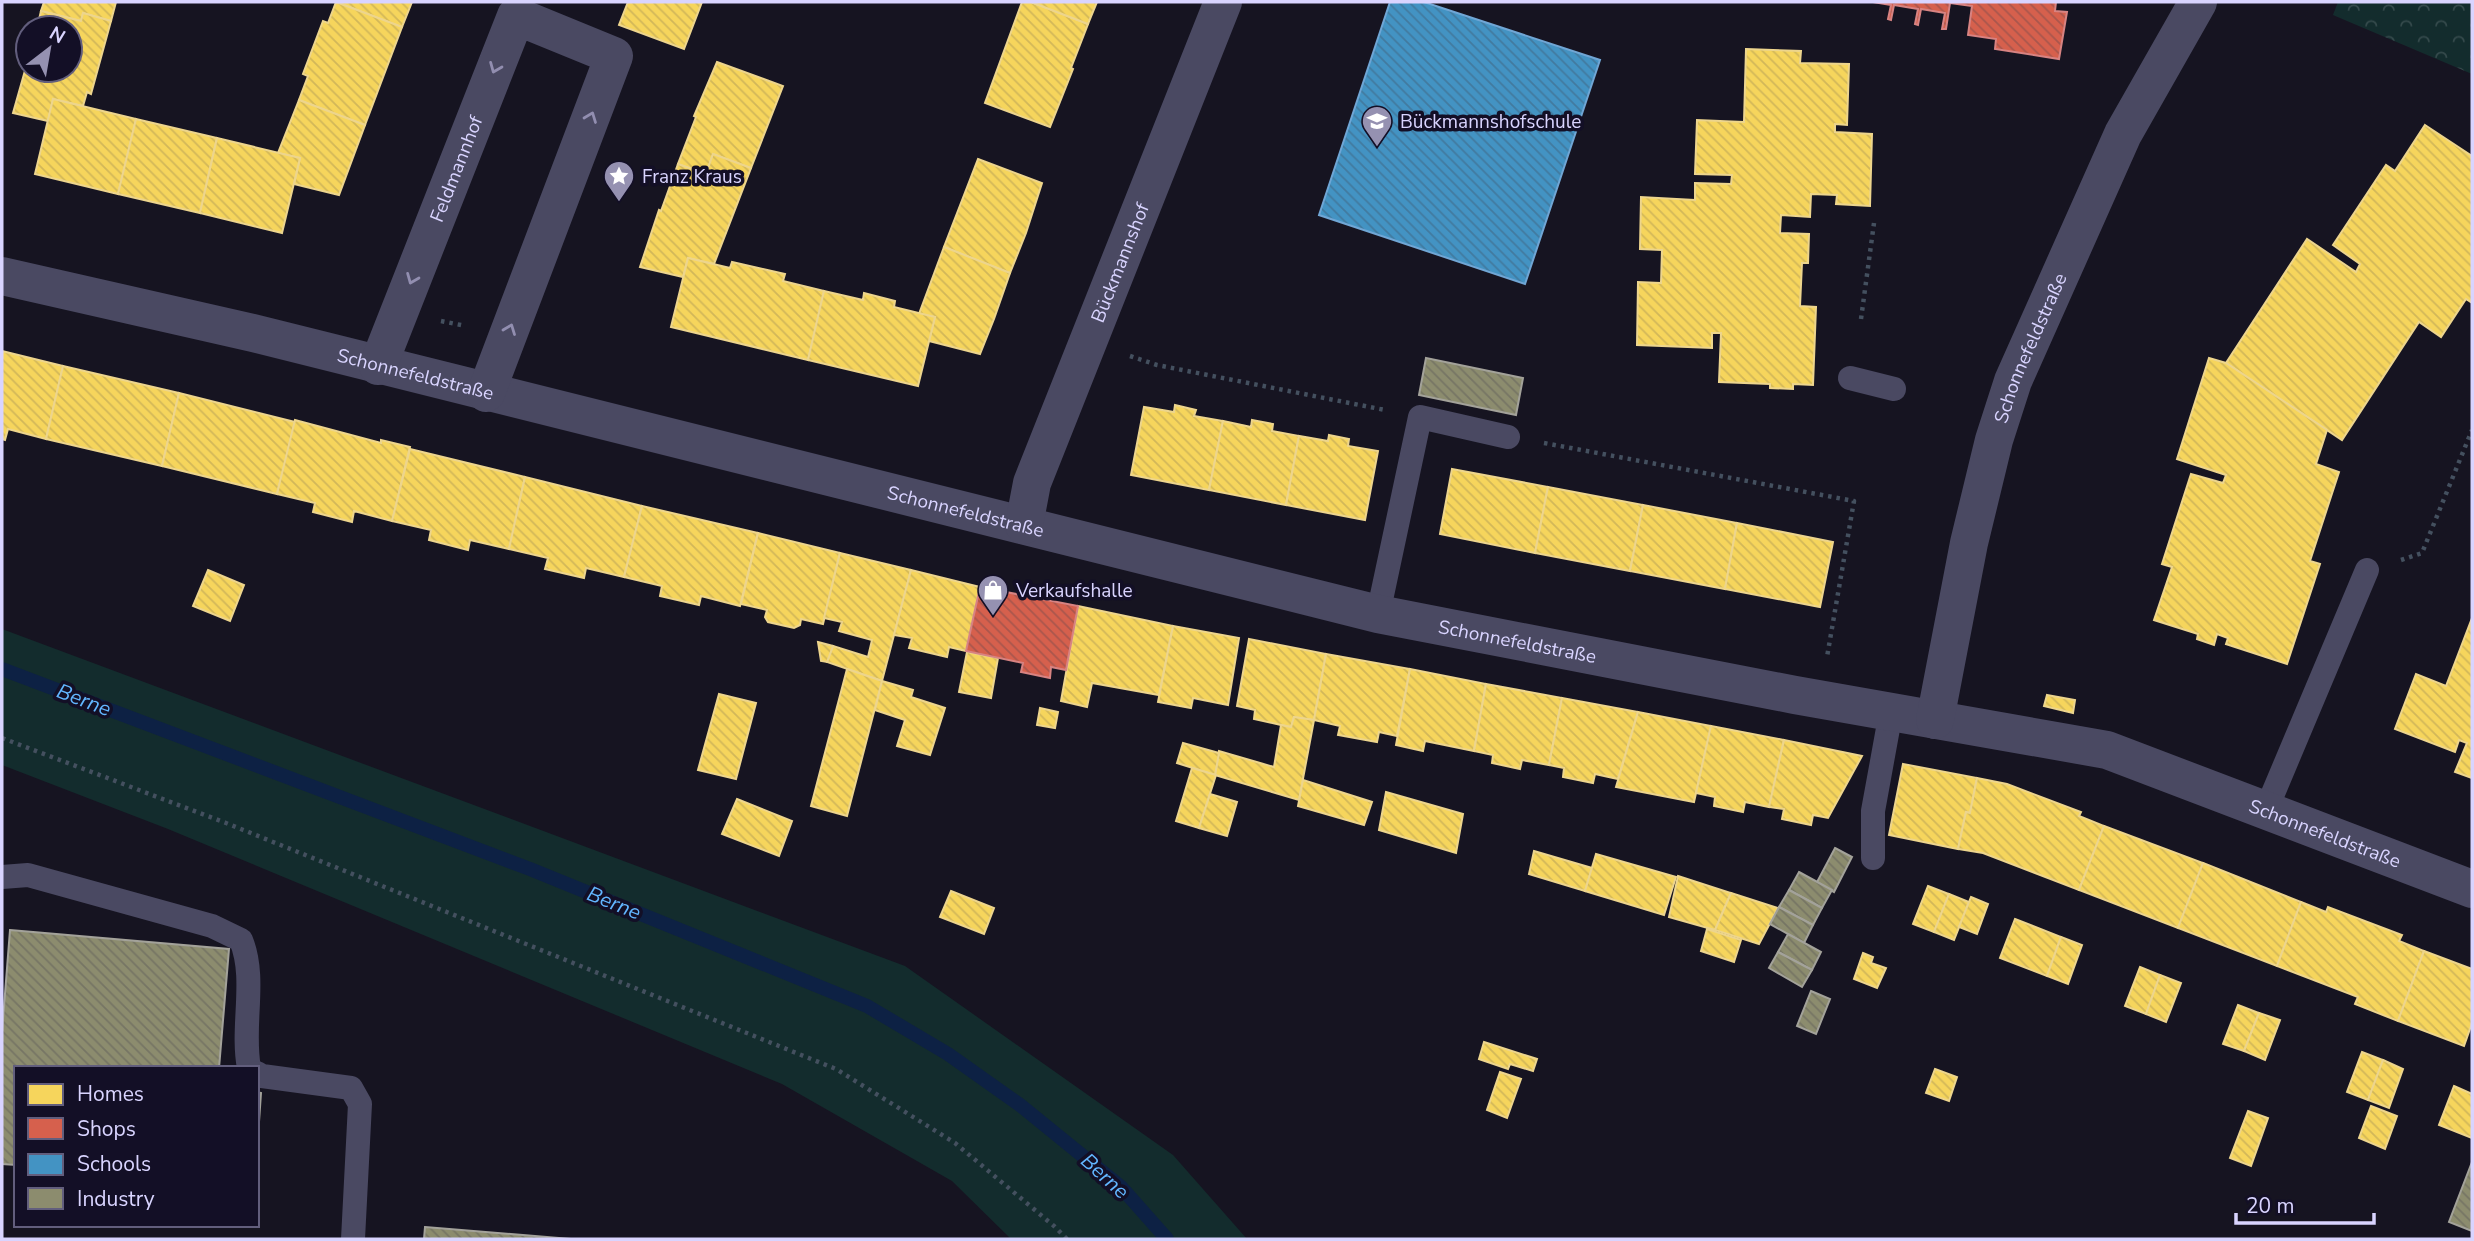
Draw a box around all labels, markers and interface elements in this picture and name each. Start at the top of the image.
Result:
north arrow [14,14,84,84]
text: N [44,20,70,50]
one-way arrow [490,61,504,73]
school or university icon: Bückmannshofschule [1360,104,1394,148]
place label: Bückmannshofschule [1400,109,1581,135]
one-way arrow [583,111,597,123]
street label: Feldmannhof [424,112,490,226]
place icon: Franz Kraus [602,159,636,203]
place label: Franz Kraus [642,164,742,190]
street label: Bückmannshof [1085,199,1156,326]
street label: Schonnefeldstraße [1988,269,2073,427]
one-way arrow [406,273,420,285]
one-way arrow [501,324,515,336]
street label: Schonnefeldstraße [334,343,496,407]
street label: Schonnefeldstraße [884,480,1047,544]
shop icon: Verkaufshalle [976,573,1010,617]
place label: Verkaufshalle [1015,578,1133,604]
street label: Schonnefeldstraße [1436,614,1599,670]
water label: Berne [53,677,115,723]
street label: Schonnefeldstraße [2245,793,2404,875]
water label: Berne [583,880,645,926]
legend [14,1066,259,1227]
text: Homes [77,1080,144,1108]
text: Shops [77,1115,136,1143]
water label: Berne [1075,1147,1135,1205]
text: Schools [77,1150,151,1178]
scale bar [2236,1182,2374,1226]
text: Industry [77,1185,155,1213]
text: 20 m [2246,1192,2295,1220]

